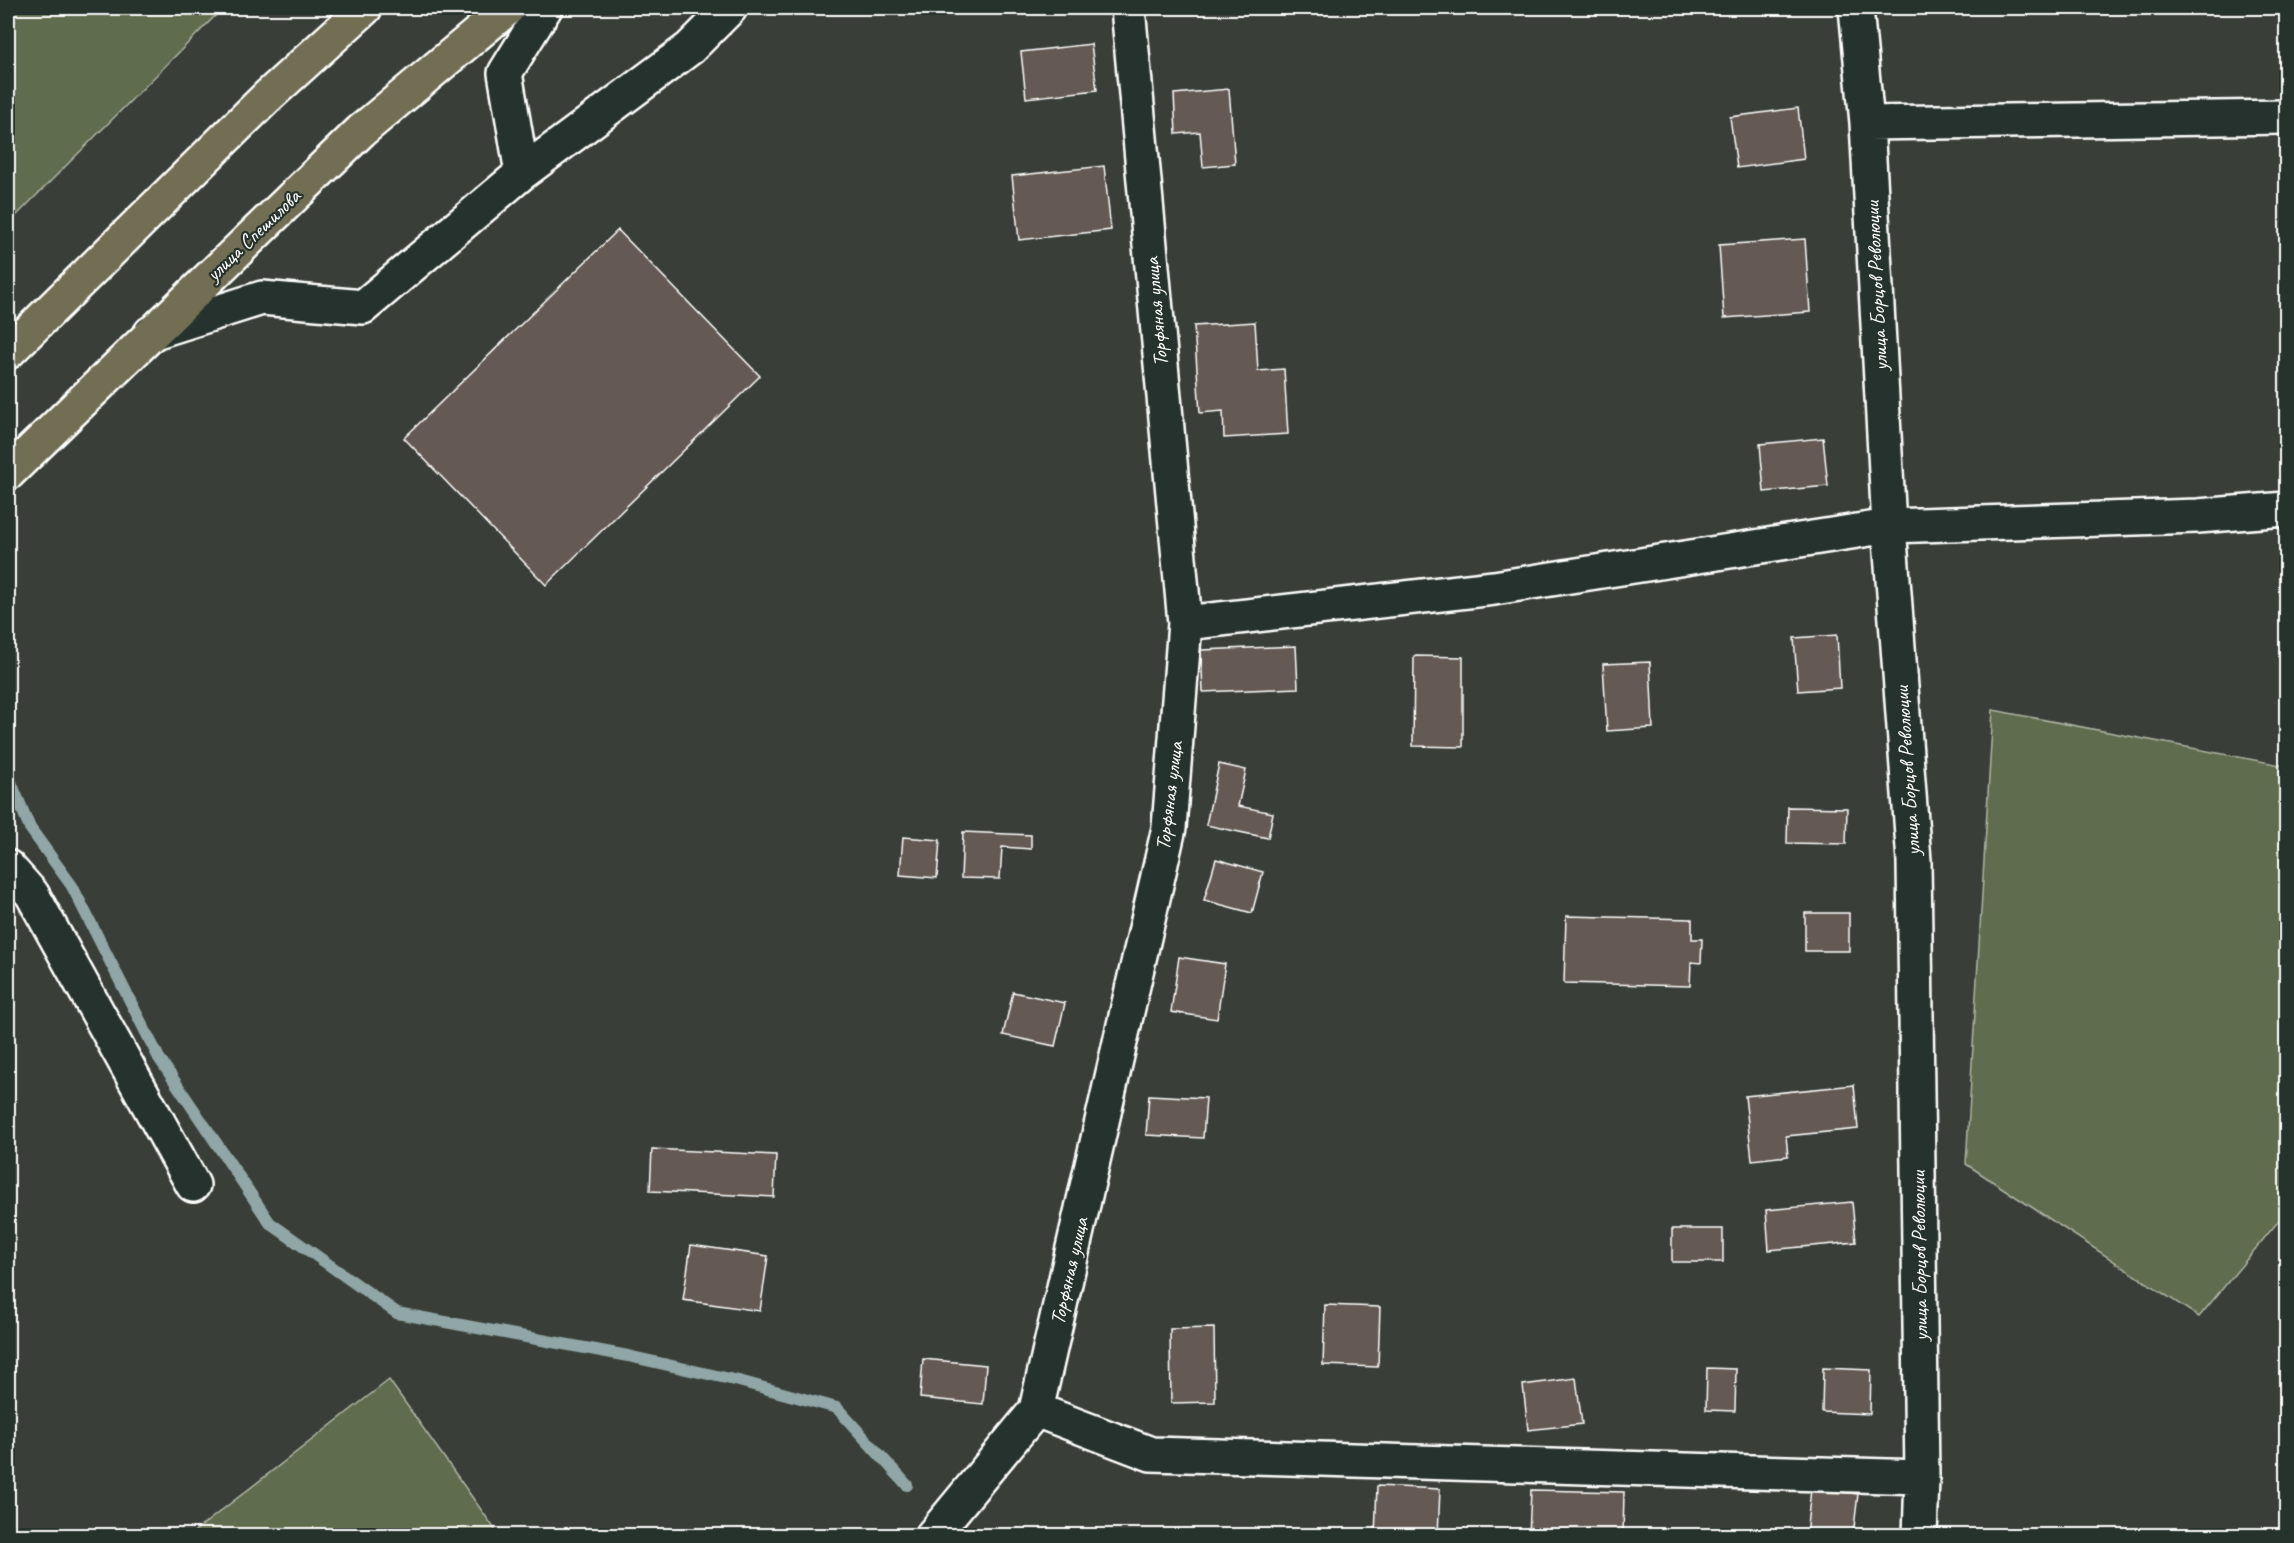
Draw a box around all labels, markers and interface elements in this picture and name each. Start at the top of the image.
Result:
street label: улица Спешилова [199,182,307,288]
street label: улица Борцов Революции [1859,199,1894,374]
street label: Торфяная улица [1138,255,1174,368]
street label: улица Борцов Революции [1888,684,1926,859]
street label: Торфяная улица [1149,738,1189,852]
street label: улица Борцов Революции [1904,1170,1934,1343]
street label: Торфяная улица [1044,1213,1094,1327]

